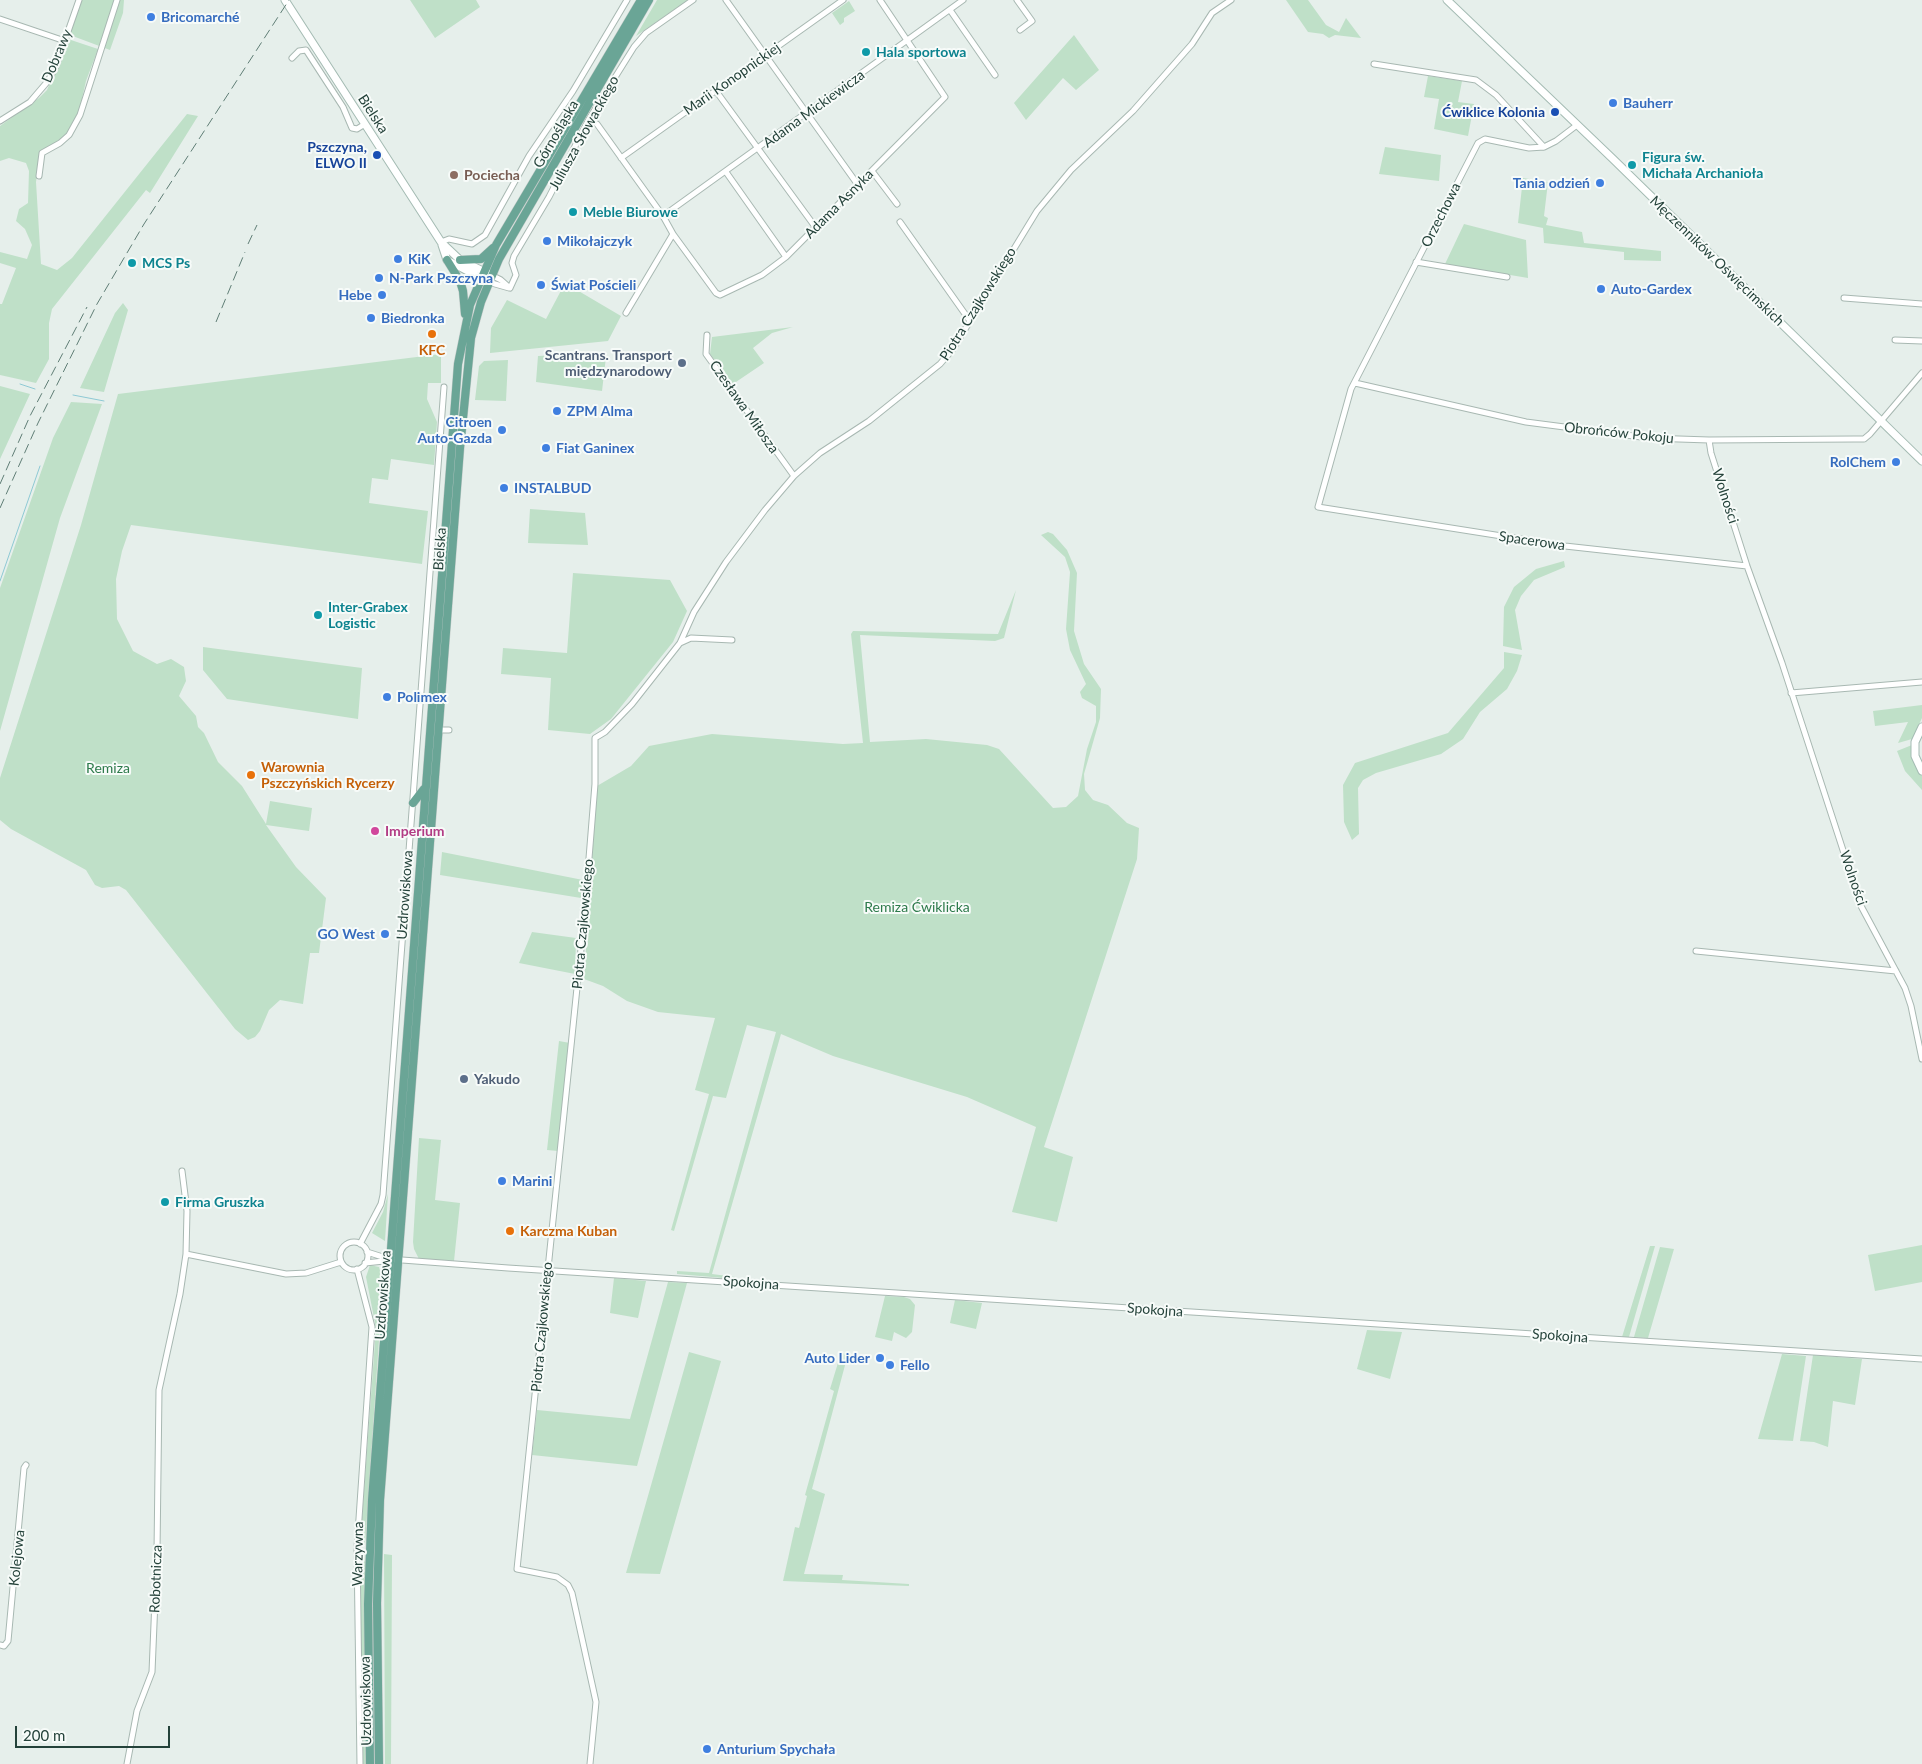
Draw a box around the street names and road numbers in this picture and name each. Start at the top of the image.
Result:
street label: Dobrawy [38,27,76,85]
street label: Marii Konopnickiej [680,39,784,119]
street label: Adama Mickiewicza [760,67,868,151]
street label: Juliusza Słowackiego [546,73,622,193]
street label: Bielska [354,91,392,137]
street label: Górnośląska [530,97,582,171]
street label: Adama Asnyka [801,166,877,242]
street label: Orzechowa [1418,180,1464,250]
street label: Męczenników Oświęcimskich [1646,192,1788,330]
street label: Piotra Czajkowskiego [936,244,1020,364]
street label: Czesława Miłosza [706,357,782,457]
street label: Obrońców Pokoju [1563,419,1675,447]
street label: Wolności [1708,466,1742,526]
street label: Bielska [430,527,450,571]
street label: Spacerowa [1498,528,1566,554]
street label: Wolności [1836,848,1870,908]
street label: Uzdrowiskowa [393,850,417,940]
street label: Piotra Czajkowskiego [569,858,597,990]
street label: Uzdrowiskowa [371,1250,395,1340]
street label: Piotra Czajkowskiego [528,1261,556,1393]
street label: Spokojna [722,1273,780,1293]
street label: Spokojna [1126,1300,1184,1320]
street label: Spokojna [1531,1326,1589,1346]
street label: Warzywna [349,1521,367,1587]
street label: Kolejowa [6,1529,28,1587]
street label: Robotnicza [146,1545,166,1613]
street label: Uzdrowiskowa [357,1656,375,1746]

